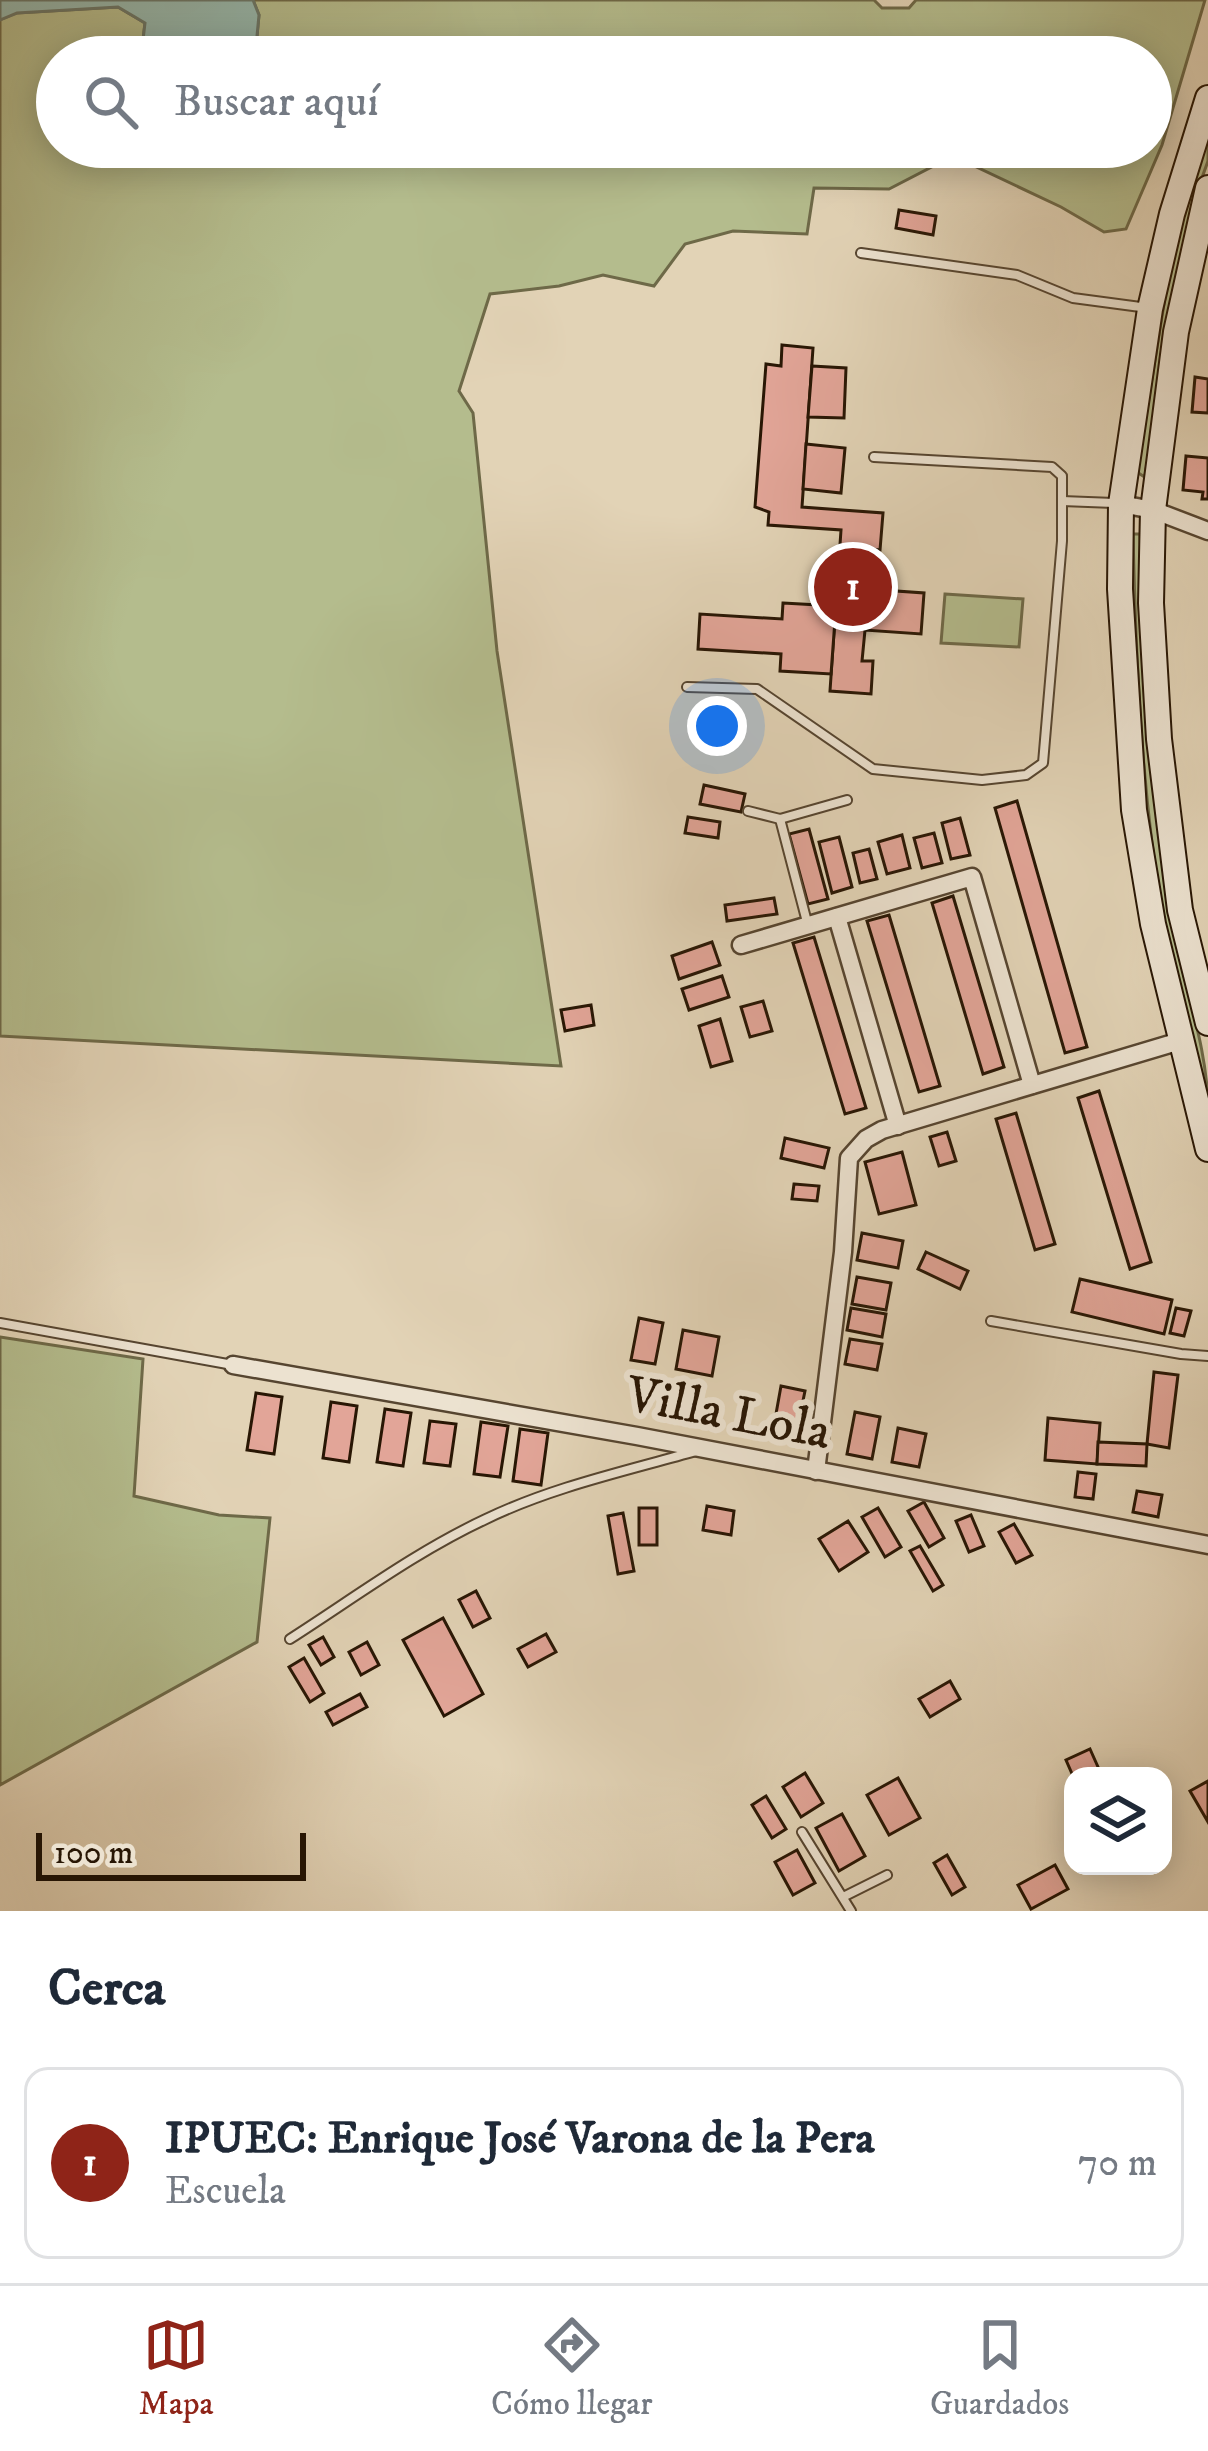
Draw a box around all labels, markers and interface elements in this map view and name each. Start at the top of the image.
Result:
search box [36,36,1172,168]
icon: search [78,69,144,135]
text: Buscar aquí [174,74,379,130]
pin: 1 [814,542,892,632]
your location [687,696,747,756]
street label: Villa Lola [620,1363,836,1465]
map controls [1064,1767,1172,1875]
button: layers [1064,1767,1172,1875]
scale bar [36,1827,306,1880]
text: 100 m [54,1833,133,1874]
text: Cerca [48,1957,165,2021]
text: IPUEC: Enrique José Varona de la Pera [165,2111,875,2167]
text: 1 [83,2139,97,2188]
text: 70 m [1078,2139,1157,2188]
text: Escuela [165,2167,286,2216]
tab: Mapa [139,2312,214,2425]
tab: Cómo llegar [491,2312,653,2425]
tab: Guardados [930,2312,1069,2425]

